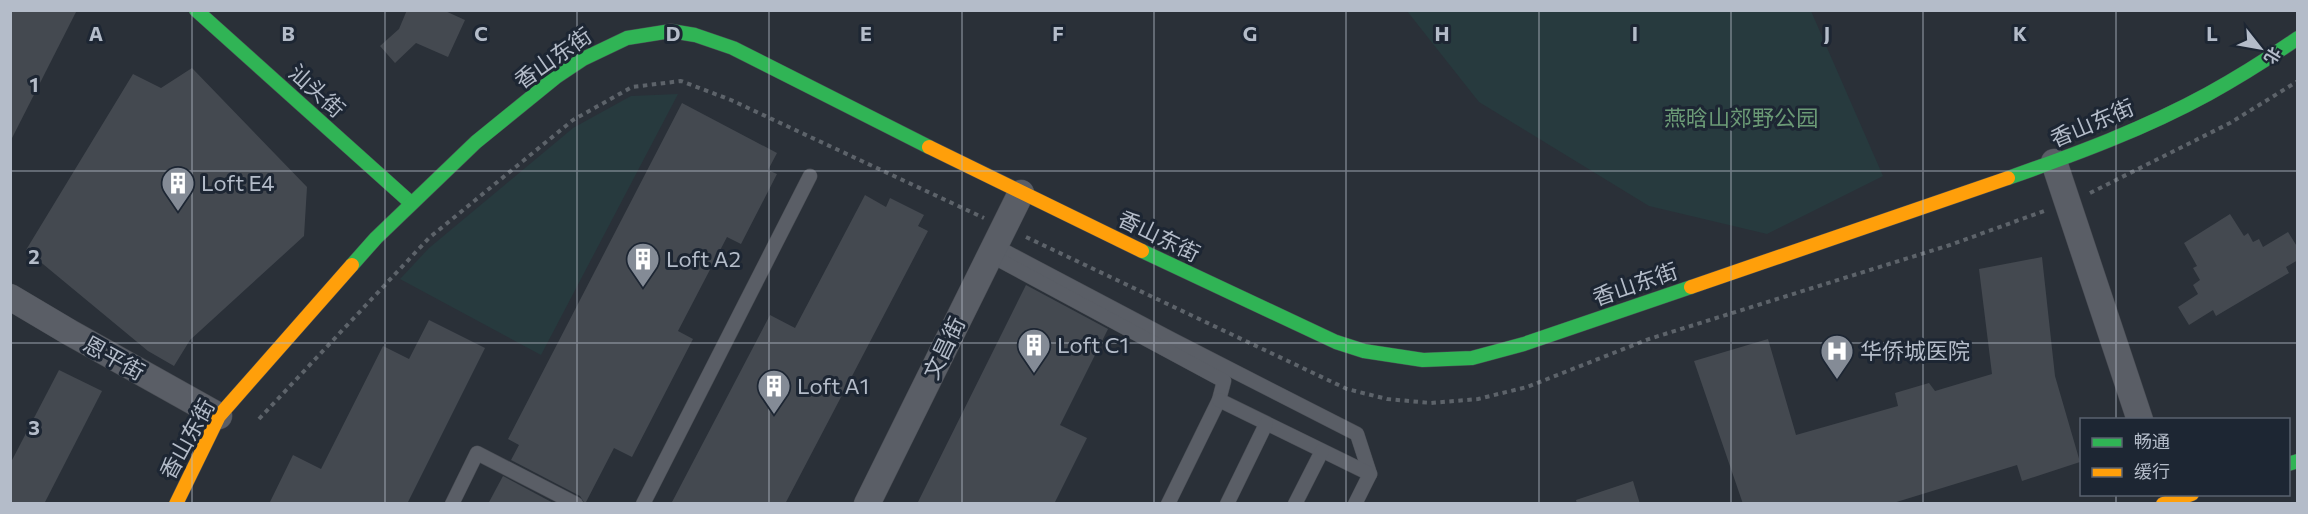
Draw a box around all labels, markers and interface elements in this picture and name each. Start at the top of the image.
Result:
north arrow [2230,18,2290,78]
text: A [89,21,103,45]
text: B [281,21,295,45]
text: C [474,21,488,45]
street label: 香山东街 [509,21,597,94]
text: D [666,21,680,45]
text: E [860,21,872,45]
text: F [1052,21,1064,45]
text: G [1243,21,1257,45]
text: H [1435,21,1450,45]
text: I [1632,21,1638,45]
text: J [1824,21,1830,45]
text: K [2013,21,2027,45]
text: L [2206,21,2218,45]
text: 北 [2261,44,2286,68]
street label: 汕头街 [284,59,351,123]
text: 1 [29,72,39,96]
street label: 香山东街 [2046,93,2138,152]
park label: 燕晗山郊野公园 [1664,104,1818,131]
building icon: Loft E4 [160,165,196,212]
place label: Loft E4 [201,169,275,196]
street label: 香山东街 [1114,204,1205,267]
building icon: Loft A2 [625,241,661,288]
text: 2 [28,244,40,268]
place label: Loft A2 [666,245,741,272]
street label: 香山东街 [1589,256,1681,311]
street label: 文昌街 [917,312,970,383]
building icon: Loft C1 [1016,327,1052,374]
street label: 恩平街 [79,330,150,385]
place label: Loft C1 [1057,331,1129,358]
hospital icon: 华侨城医院 [1819,333,1855,380]
place label: 华侨城医院 [1860,337,1970,364]
building icon: Loft A1 [756,368,792,415]
place label: Loft A1 [797,372,869,399]
street label: 香山东街 [153,394,220,484]
text: 3 [28,415,40,439]
legend [2080,418,2290,496]
text: 畅通 [2134,430,2170,452]
text: 缓行 [2134,460,2170,482]

